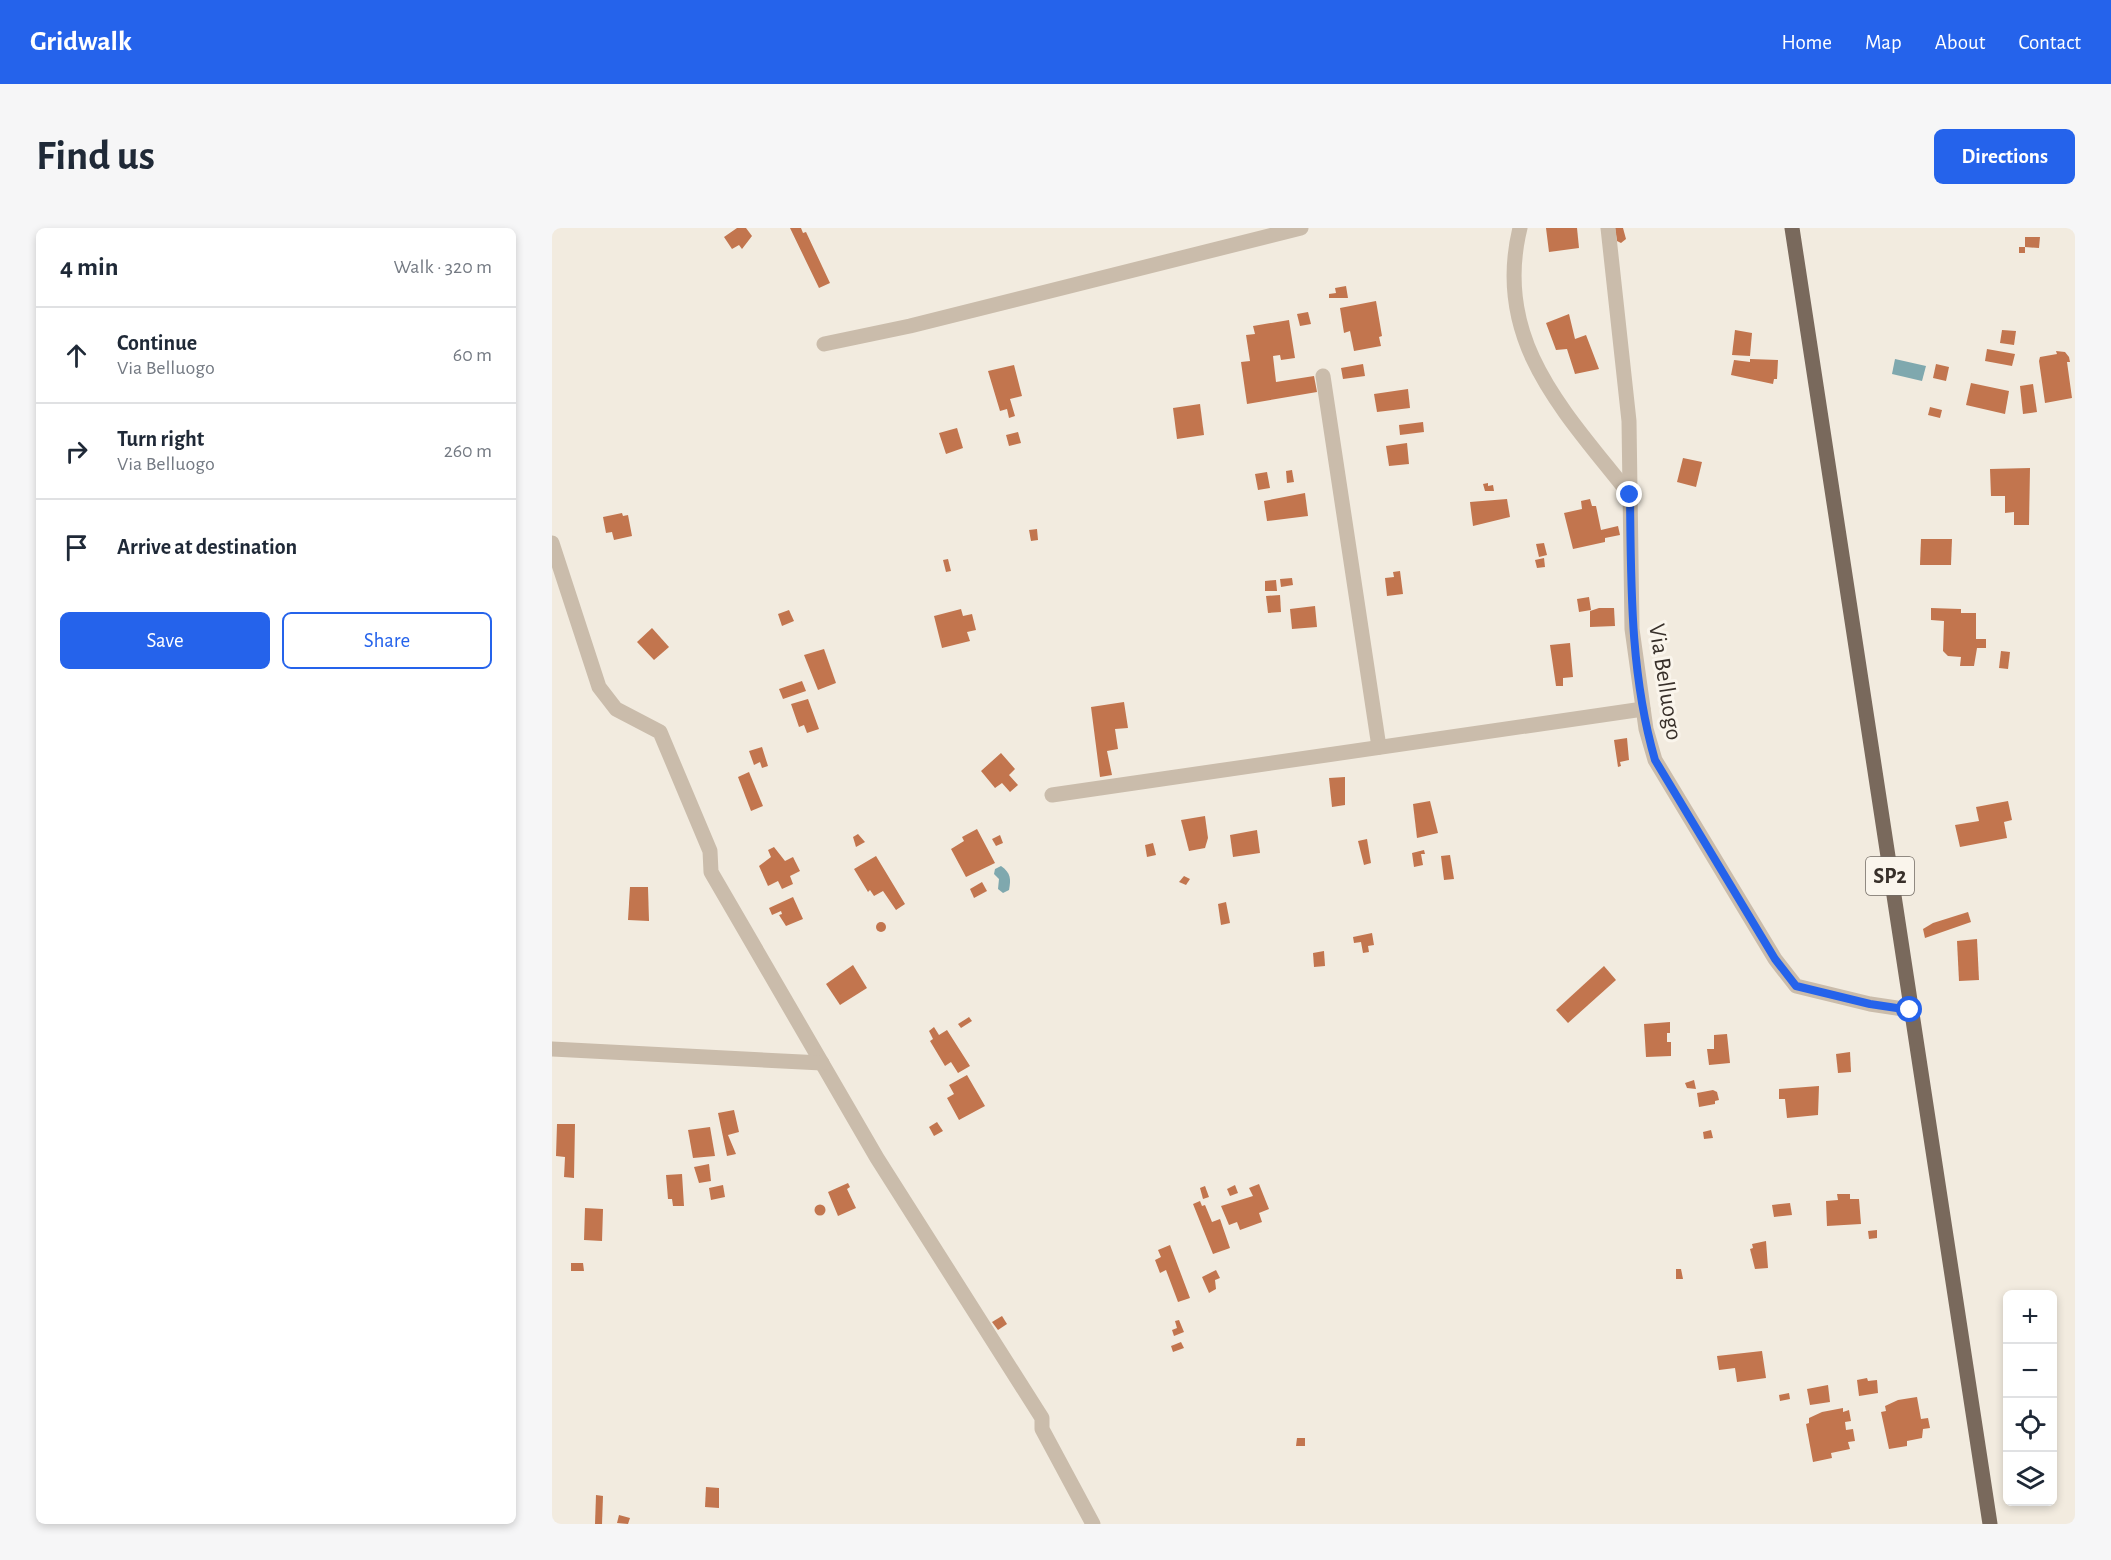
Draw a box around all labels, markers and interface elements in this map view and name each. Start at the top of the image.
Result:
text: Gridwalk [30,28,132,56]
text: Home [1781,32,1832,53]
text: Map [1865,32,1902,53]
text: About [1935,32,1985,53]
text: Contact [2018,32,2081,53]
button: Directions [1934,129,2075,184]
text: Find us [36,135,155,177]
text: 4 min [60,254,119,280]
text: Walk · 320 m [394,257,492,277]
text: Continue [117,332,197,354]
icon: ahead [60,339,93,372]
text: 60 m [453,345,492,365]
text: Via Belluogo [117,358,215,378]
text: Turn right [117,428,204,450]
icon: right [60,435,93,468]
text: 260 m [444,441,492,461]
text: Via Belluogo [117,454,215,474]
route end [1616,481,1642,507]
icon: arrive [60,531,93,564]
text: Arrive at destination [117,536,297,558]
button: Save [60,612,270,669]
button: Share [282,612,492,669]
street label: Via Belluogo [1644,622,1686,742]
road number: SP2 [1866,857,1914,895]
route start [1896,996,1922,1022]
map controls [2003,1290,2057,1506]
button: + [2003,1290,2057,1344]
button: − [2003,1344,2057,1398]
button: locate [2003,1398,2057,1452]
button: layers [2003,1452,2057,1506]

